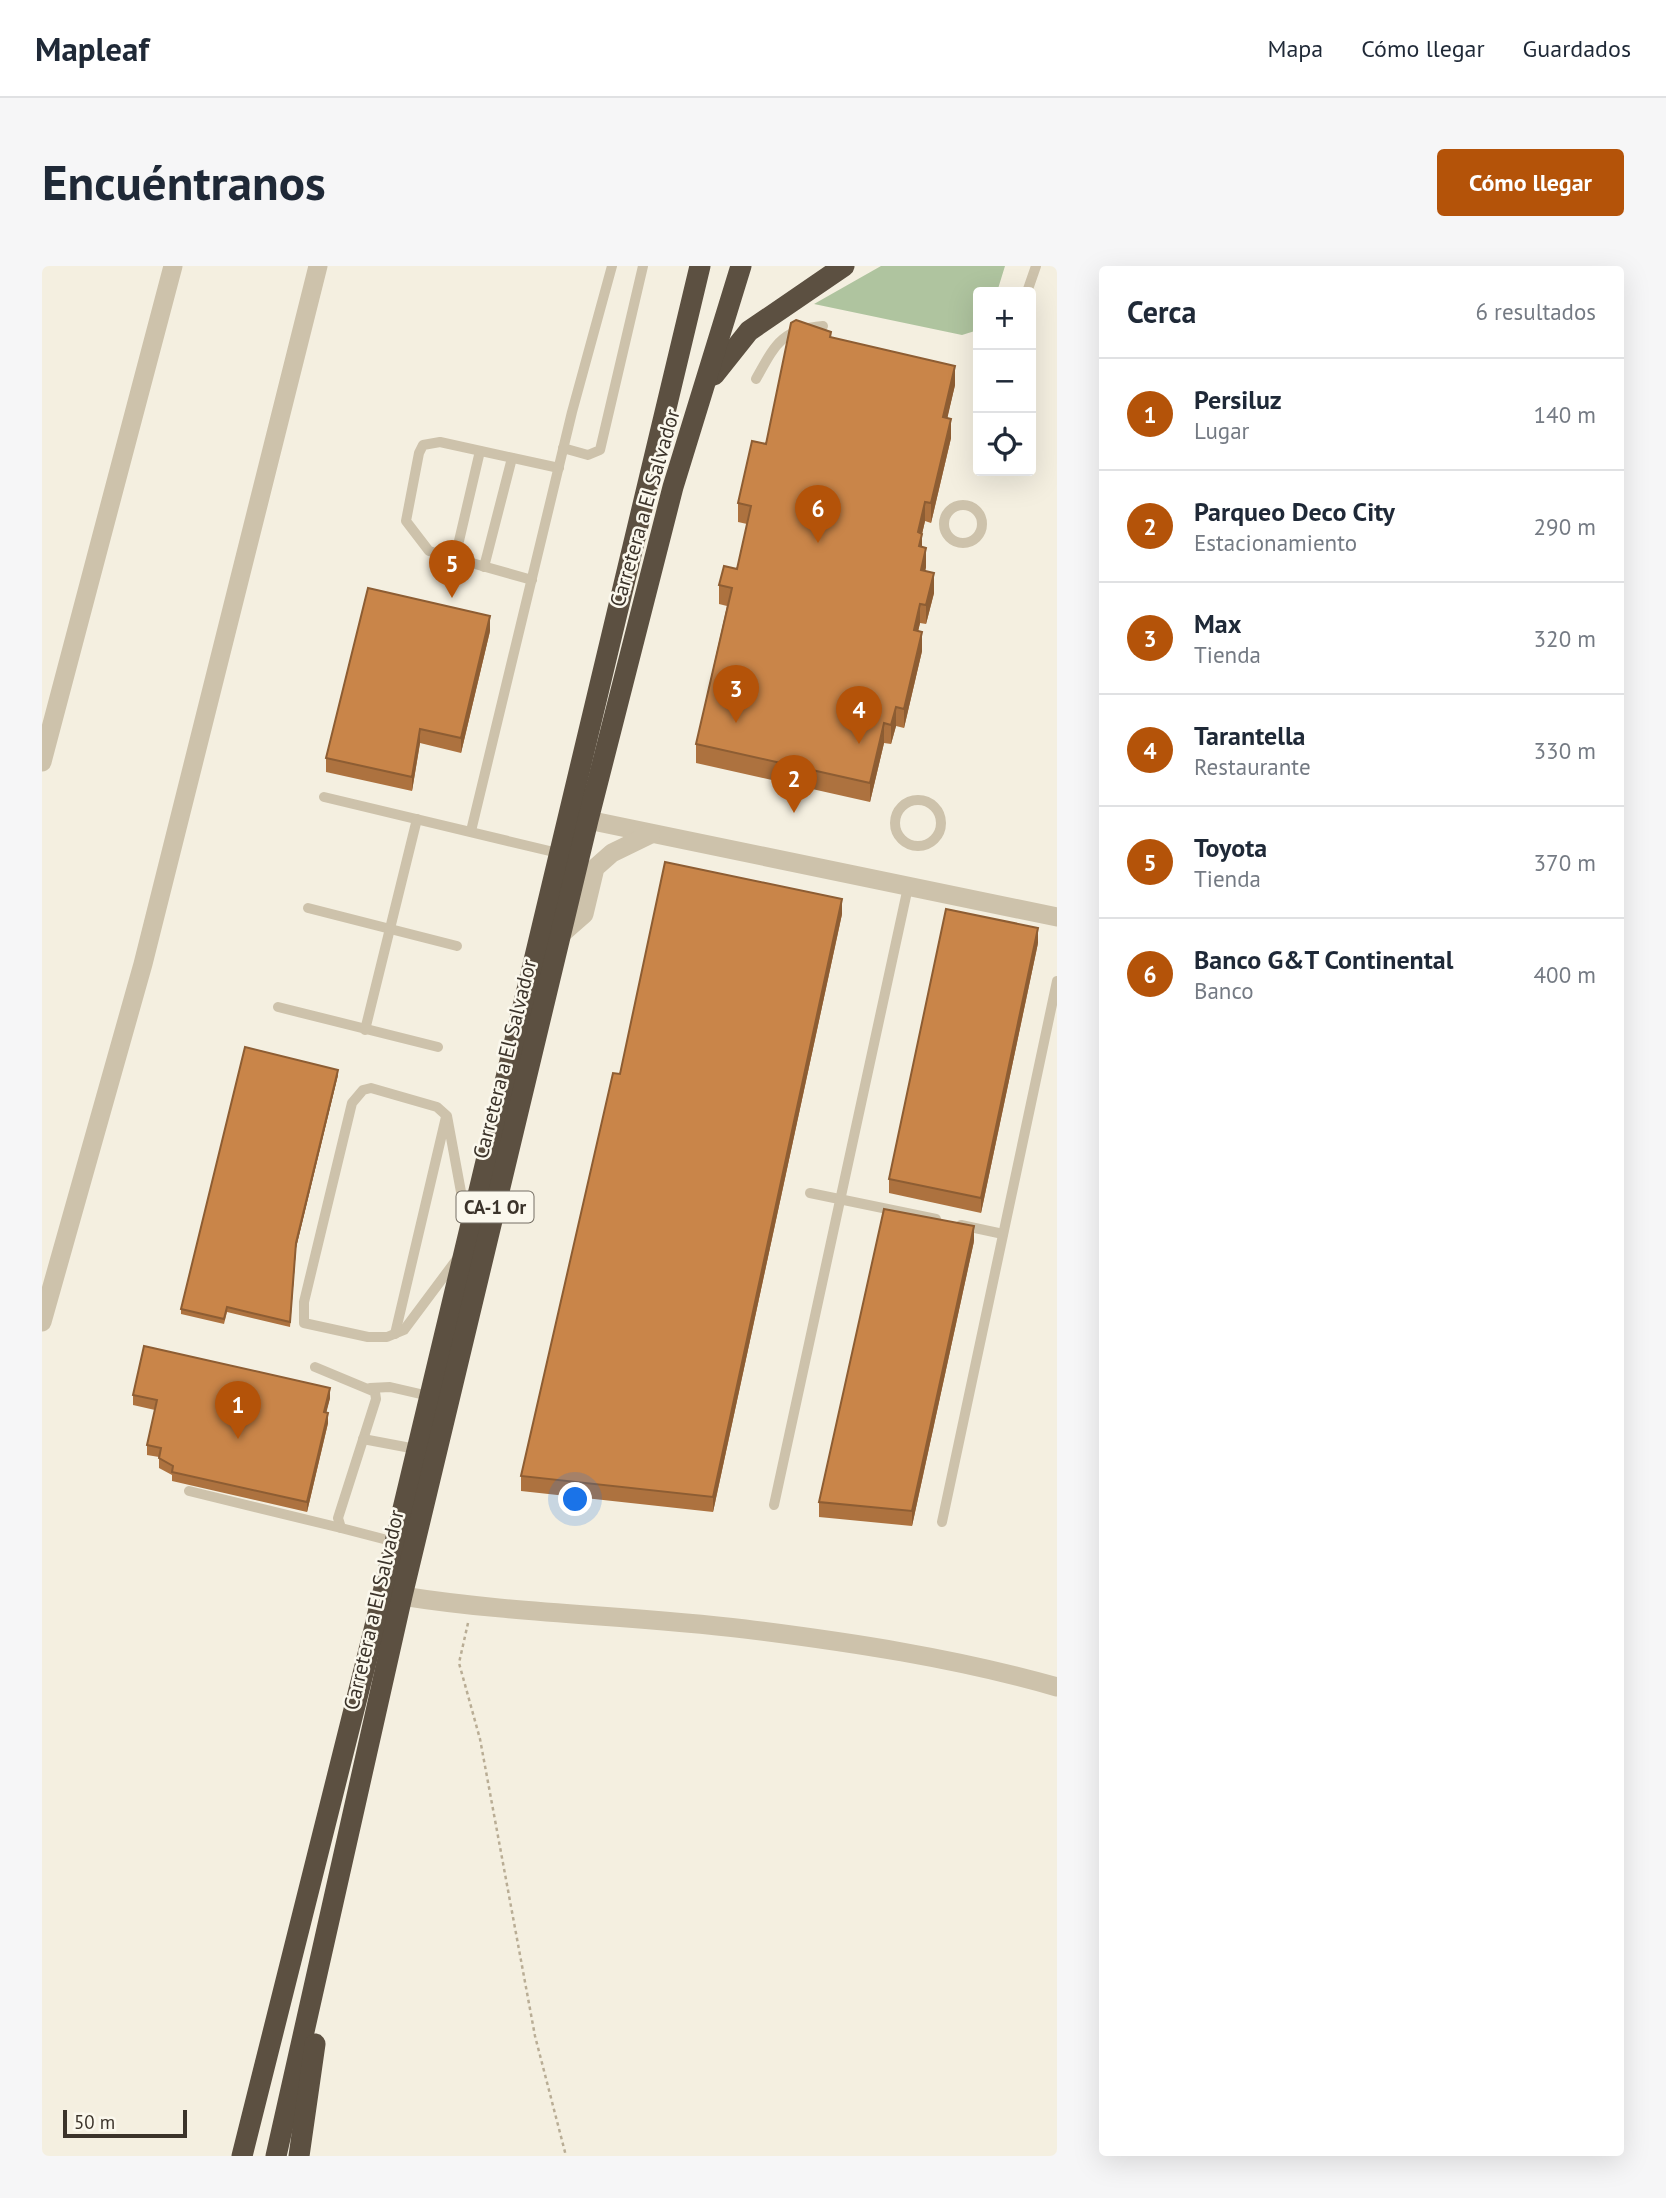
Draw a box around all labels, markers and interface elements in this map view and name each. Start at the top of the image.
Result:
text: Mapleaf [35,27,149,70]
text: Mapa [1267,33,1323,64]
text: Cómo llegar [1361,33,1485,64]
text: Guardados [1523,33,1631,64]
button: Cómo llegar [1437,149,1624,216]
text: Encuéntranos [42,150,326,214]
map controls [973,287,1036,476]
button: + [973,287,1036,350]
text: Cerca [1127,292,1196,331]
text: 6 resultados [1475,297,1596,326]
button: − [973,350,1036,413]
text: Persiluz [1194,383,1282,416]
text: 1 [1143,400,1157,429]
text: 140 m [1534,400,1596,429]
street label: Carretera a El Salvador [603,406,686,610]
button: locate [973,413,1036,476]
text: Lugar [1194,416,1249,445]
pin: 6 [795,485,841,543]
text: Parqueo Deco City [1194,495,1395,528]
text: 2 [1143,512,1157,541]
text: 290 m [1534,512,1596,541]
text: Estacionamiento [1194,528,1357,557]
pin: 5 [429,540,475,598]
text: Max [1194,607,1241,640]
text: 3 [1143,624,1157,653]
text: 320 m [1534,624,1596,653]
text: Tienda [1194,640,1261,669]
pin: 3 [713,665,759,723]
pin: 4 [836,686,882,744]
text: Tarantella [1194,719,1305,752]
text: 4 [1143,736,1157,765]
text: 330 m [1534,736,1596,765]
text: Restaurante [1194,752,1311,781]
pin: 2 [771,755,817,813]
text: Toyota [1194,831,1267,864]
text: 5 [1143,848,1157,877]
text: 370 m [1534,848,1596,877]
text: Tienda [1194,864,1261,893]
text: Banco G&T Continental [1194,943,1453,976]
street label: Carretera a El Salvador [467,956,542,1161]
text: 6 [1143,960,1157,989]
text: 400 m [1534,960,1596,989]
text: Banco [1194,976,1254,1005]
road number: CA-1 Or [456,1191,533,1222]
pin: 1 [215,1381,261,1439]
your location [558,1482,592,1516]
street label: Carretera a El Salvador [337,1507,410,1713]
scale bar [63,2107,187,2139]
text: 50 m [74,2110,115,2134]

